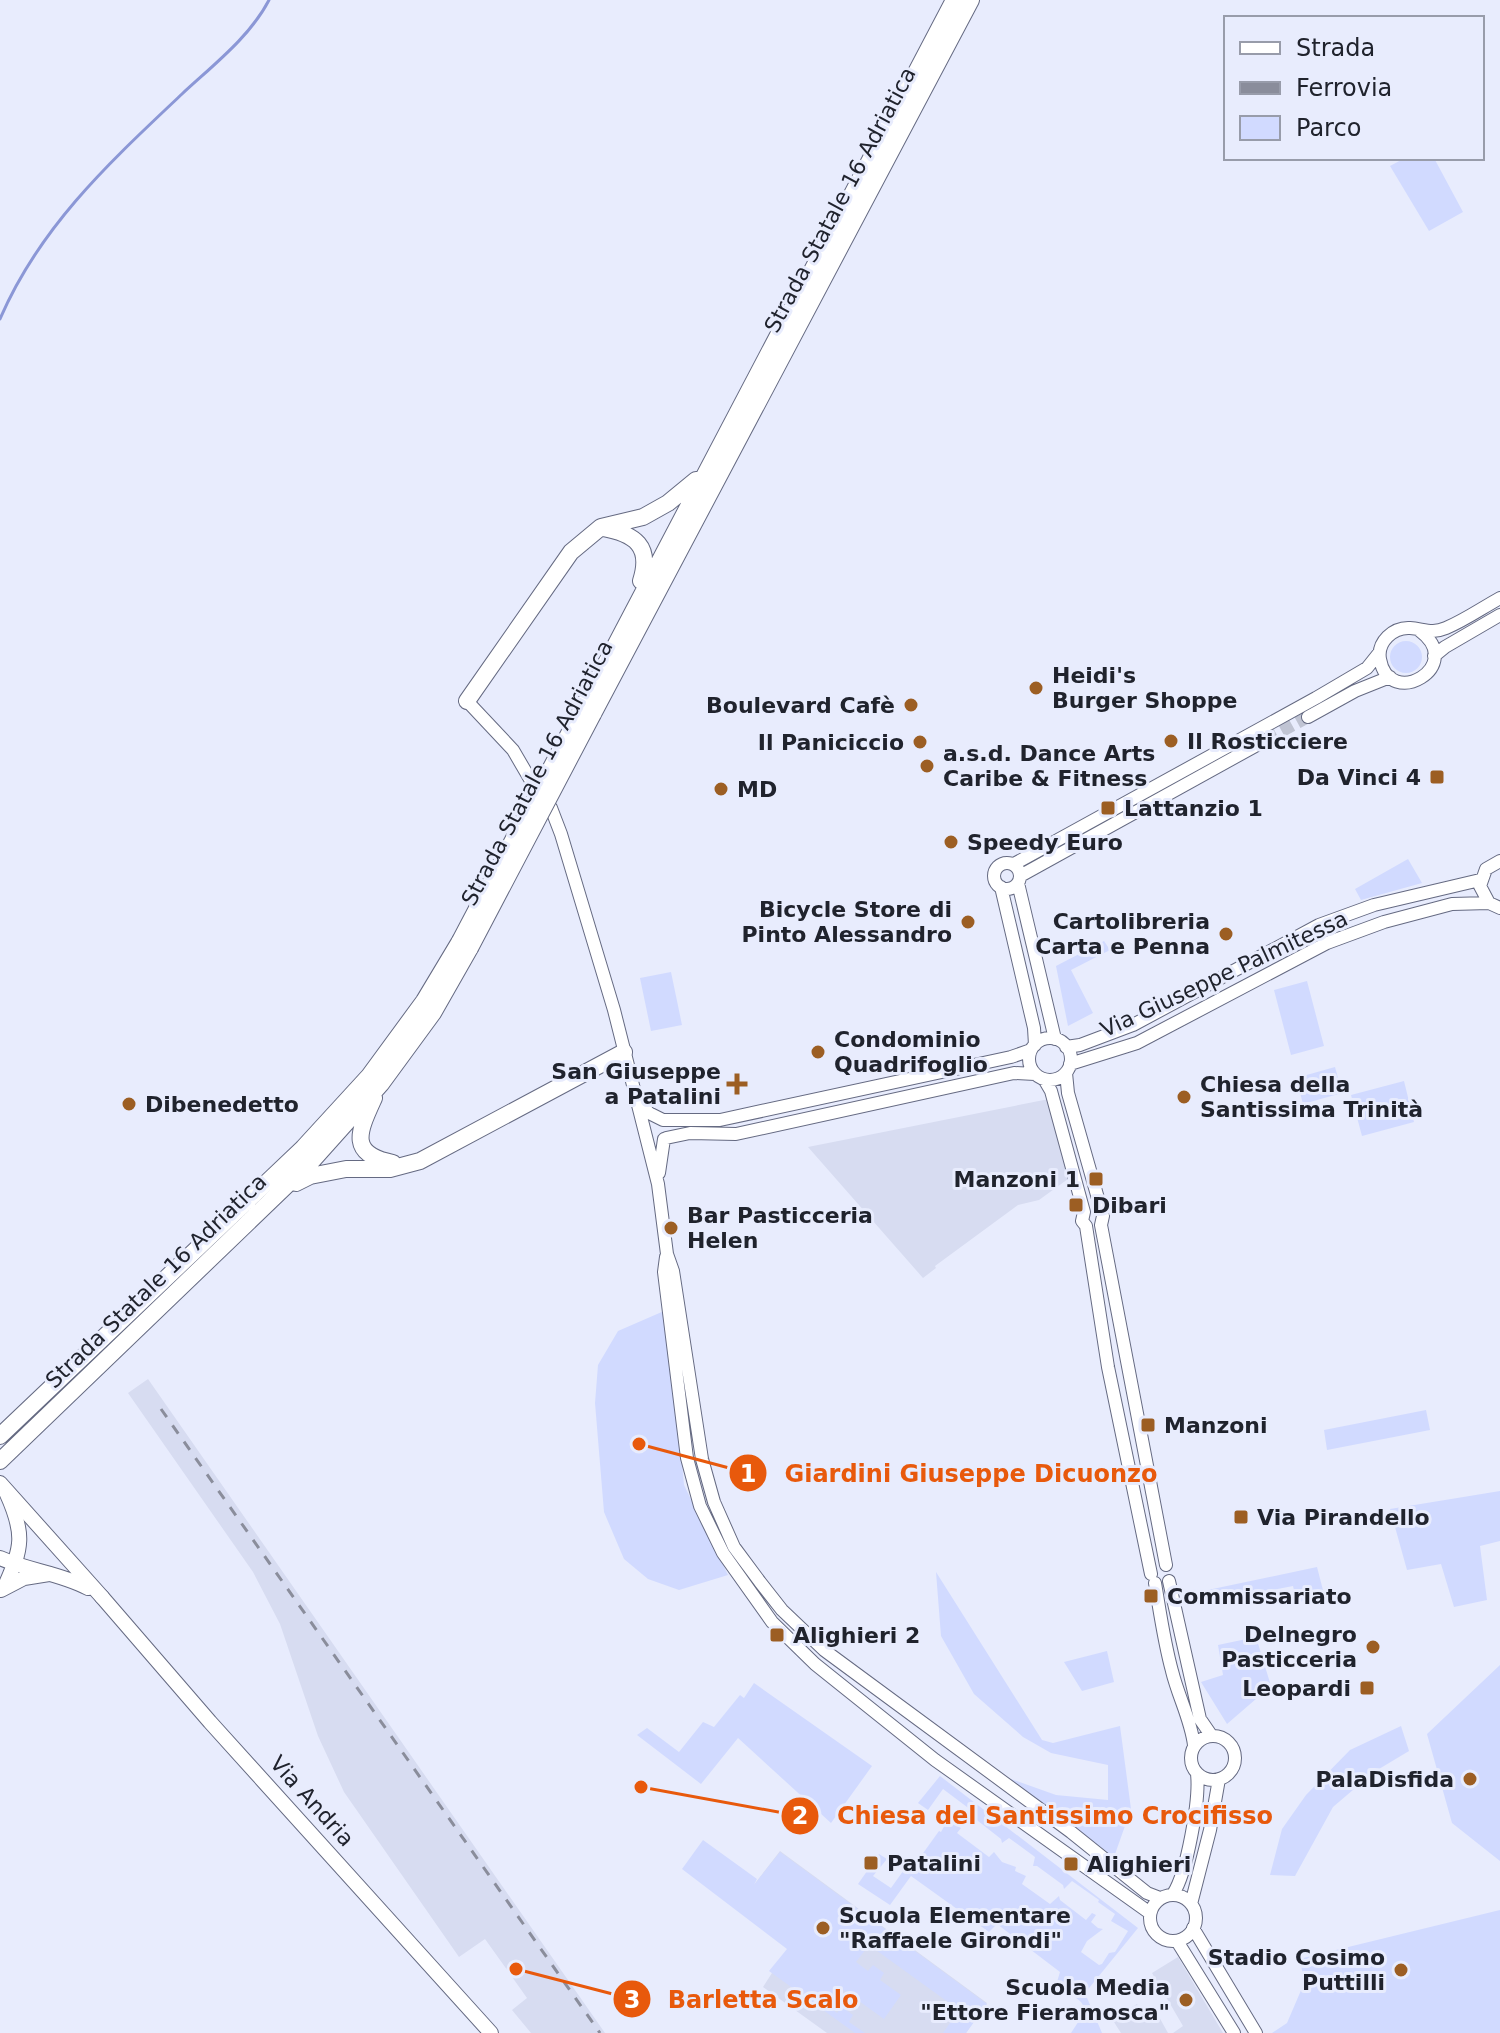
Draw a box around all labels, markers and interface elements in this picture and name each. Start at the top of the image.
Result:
legend [1224,16,1484,160]
text: Strada [1296,34,1375,62]
street label: Strada Statale 16 Adriatica [759,63,921,337]
text: Ferrovia [1296,74,1392,102]
text: Parco [1296,114,1361,142]
street label: Strada Statale 16 Adriatica [456,636,618,910]
place label: Heidi's Burger Shoppe [1052,663,1238,713]
marker: Heidi's Burger Shoppe [1027,679,1045,697]
place label: Boulevard Cafè [706,693,895,718]
marker: Boulevard Cafè [902,696,920,714]
place label: Il Rosticciere [1187,729,1348,754]
place label: Il Paniciccio [758,730,904,755]
marker: Il Rosticciere [1162,732,1180,750]
marker: Il Paniciccio [911,733,929,751]
place label: a.s.d. Dance Arts Caribe & Fitness [943,741,1155,791]
marker: a.s.d. Dance Arts Caribe & Fitness [918,757,936,775]
place label: Da Vinci 4 [1297,765,1421,790]
marker: Da Vinci 4 [1428,768,1446,786]
place label: MD [737,777,777,802]
marker: MD [712,780,730,798]
place label: Lattanzio 1 [1124,796,1263,821]
marker: Lattanzio 1 [1099,799,1117,817]
place label: Speedy Euro [967,830,1123,855]
marker: Speedy Euro [942,833,960,851]
place label: Bicycle Store di Pinto Alessandro [741,897,952,947]
street label: Via Giuseppe Palmitessa [1097,906,1351,1042]
place label: Cartolibreria Carta e Penna [1035,909,1210,959]
marker: Bicycle Store di Pinto Alessandro [959,913,977,931]
marker: Cartolibreria Carta e Penna [1217,925,1235,943]
place label: Condominio Quadrifoglio [834,1027,988,1077]
marker: Condominio Quadrifoglio [809,1043,827,1061]
place label: San Giuseppe a Patalini [551,1059,721,1109]
place label: Chiesa della Santissima Trinità [1200,1072,1423,1122]
marker: San Giuseppe a Patalini [728,1075,746,1093]
marker: Chiesa della Santissima Trinità [1175,1088,1193,1106]
place label: Dibenedetto [145,1092,299,1117]
marker: Dibenedetto [120,1095,138,1113]
place label: Manzoni 1 [954,1167,1080,1192]
street label: Strada Statale 16 Adriatica [41,1169,271,1393]
marker: Manzoni 1 [1087,1170,1105,1188]
place label: Dibari [1092,1193,1167,1218]
marker: Dibari [1067,1196,1085,1214]
place label: Bar Pasticceria Helen [687,1203,873,1253]
marker: Bar Pasticceria Helen [662,1219,680,1237]
place label: Manzoni [1164,1413,1268,1438]
marker: Manzoni [1139,1416,1157,1434]
callout: Giardini Giuseppe Dicuonzo [728,1449,1174,1497]
text: 1 [740,1460,756,1488]
text: Giardini Giuseppe Dicuonzo [784,1460,1158,1488]
place label: Via Pirandello [1257,1505,1430,1530]
marker: Via Pirandello [1232,1508,1250,1526]
place label: Commissariato [1167,1584,1352,1609]
marker: Commissariato [1142,1587,1160,1605]
place label: Delnegro Pasticceria [1221,1622,1357,1672]
place label: Alighieri 2 [793,1623,920,1648]
marker: Alighieri 2 [768,1626,786,1644]
marker: Delnegro Pasticceria [1364,1638,1382,1656]
place label: Leopardi [1242,1676,1351,1701]
marker: Leopardi [1358,1679,1376,1697]
street label: Via Andria [265,1751,359,1851]
place label: PalaDisfida [1315,1767,1454,1792]
marker: PalaDisfida [1461,1770,1479,1788]
callout: Chiesa del Santissimo Crocifisso [780,1792,1289,1840]
text: 2 [792,1802,808,1830]
text: Chiesa del Santissimo Crocifisso [837,1802,1273,1830]
place label: Patalini [887,1851,981,1876]
place label: Alighieri [1087,1852,1191,1877]
marker: Patalini [862,1854,880,1872]
marker: Alighieri [1062,1855,1080,1873]
place label: Scuola Elementare "Raffaele Girondi" [839,1903,1071,1953]
marker: Scuola Elementare "Raffaele Girondi" [814,1919,832,1937]
place label: Stadio Cosimo Puttilli [1208,1945,1385,1995]
marker: Stadio Cosimo Puttilli [1392,1961,1410,1979]
callout: Barletta Scalo [612,1975,874,2023]
place label: Scuola Media "Ettore Fieramosca" [920,1975,1170,2025]
text: 3 [624,1986,640,2014]
text: Barletta Scalo [668,1986,858,2014]
marker: Scuola Media "Ettore Fieramosca" [1177,1991,1195,2009]

